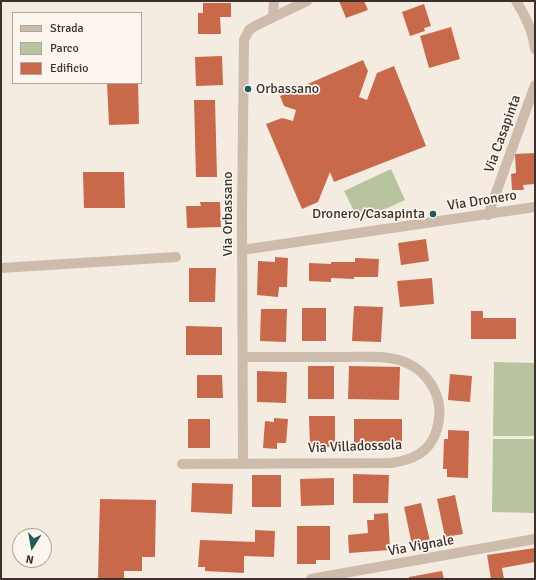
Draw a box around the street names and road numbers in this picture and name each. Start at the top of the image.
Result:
street label: Via Casapinta [481,93,525,175]
street label: Via Orbassano [220,171,236,257]
street label: Via Dronero [446,187,518,215]
street label: Via Villadossola [308,437,402,457]
street label: Via Vignale [387,532,455,560]

